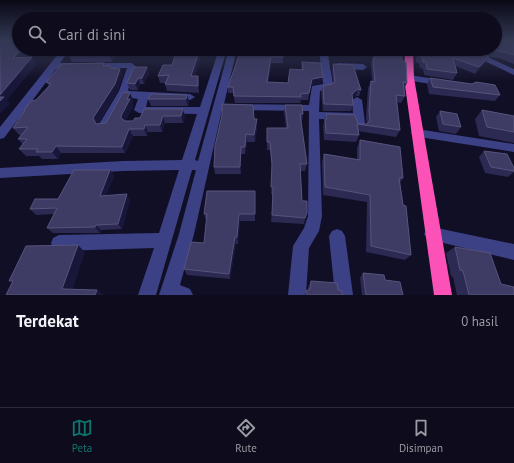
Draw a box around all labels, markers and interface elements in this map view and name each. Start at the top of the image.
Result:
search box [12,12,502,56]
icon: search [26,23,48,45]
text: Cari di sini [58,25,126,44]
text: Terdekat [16,310,79,332]
text: 0 hasil [461,313,498,330]
tab: Peta [71,417,93,455]
tab: Rute [235,417,257,455]
tab: Disimpan [399,417,443,455]

